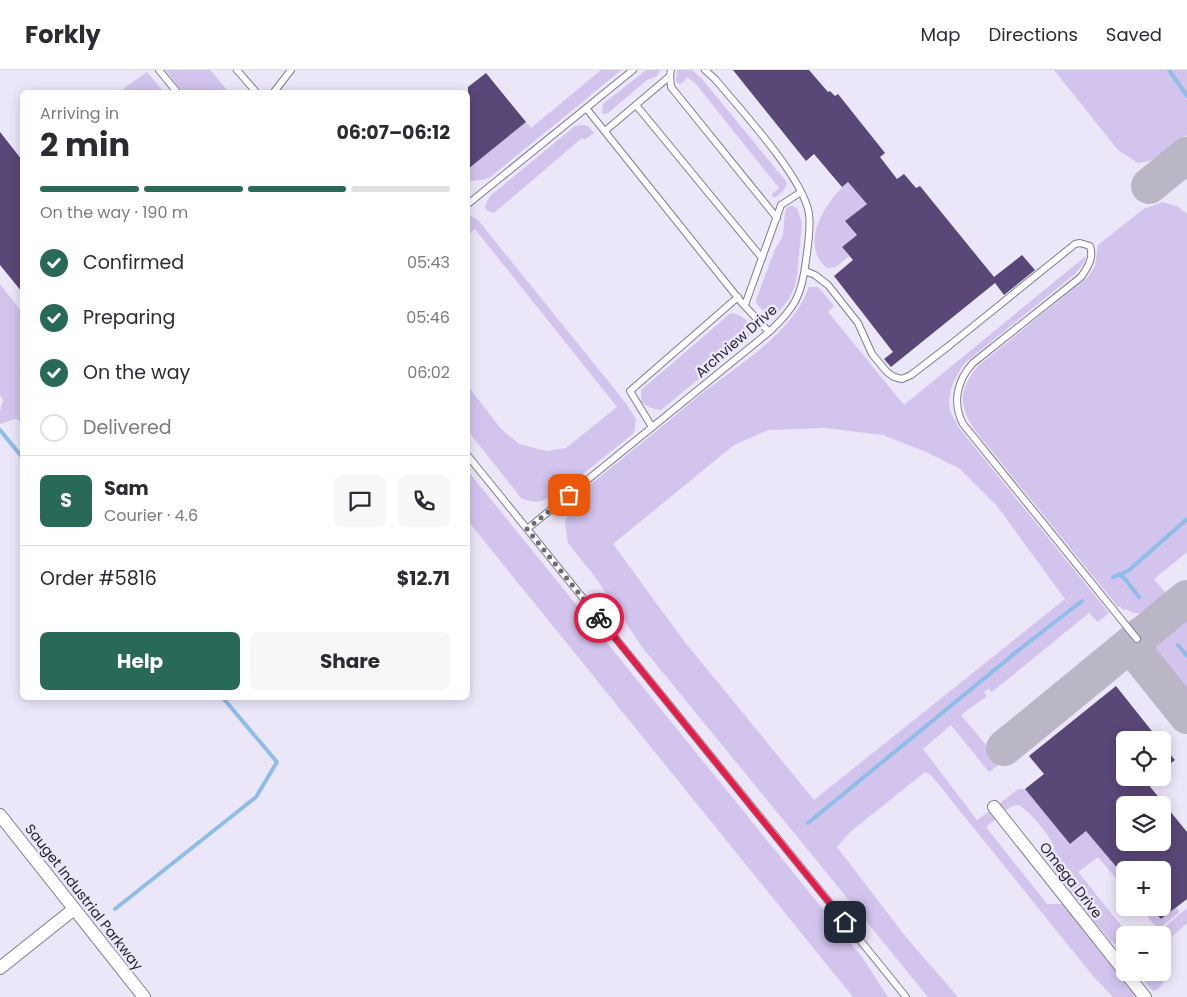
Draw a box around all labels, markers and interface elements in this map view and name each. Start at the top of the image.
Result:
text: Forkly [25,18,101,51]
text: Map [921,22,960,47]
text: Directions [988,22,1078,47]
text: Saved [1106,22,1162,47]
text: Arriving in [40,102,119,125]
text: 06:07–06:12 [336,119,450,146]
text: 2 min [40,122,130,167]
text: On the way · 190 m [40,201,188,224]
icon: check [40,249,68,277]
text: Confirmed [83,249,184,276]
text: 05:43 [407,251,450,274]
street label: Archview Drive [691,300,781,382]
icon: check [40,304,68,332]
text: Preparing [83,304,175,331]
text: 05:46 [406,306,450,329]
icon: check [40,359,68,387]
text: On the way [83,359,190,386]
text: 06:02 [407,361,450,384]
text: Delivered [83,414,172,441]
pin [548,474,590,516]
text: Sam [104,475,149,502]
button: chat [334,475,386,527]
button: phone [398,475,450,527]
icon: bag [555,481,583,509]
text: S [60,487,72,514]
text: Courier · 4.6 [104,504,198,527]
text: Order #5816 [40,565,157,592]
text: $12.71 [397,565,450,592]
courier [574,593,624,643]
icon: bike [585,604,613,632]
button: Help [40,632,240,690]
button: Share [250,632,450,690]
map controls [1116,731,1171,981]
button: locate [1116,731,1171,786]
button: layers [1116,796,1171,851]
street label: Sauget Industrial Parkway [20,820,148,975]
street label: Omega Drive [1035,838,1107,923]
button: + [1116,861,1171,916]
pin [824,901,866,943]
icon: home [831,908,859,936]
button: − [1116,926,1171,981]

